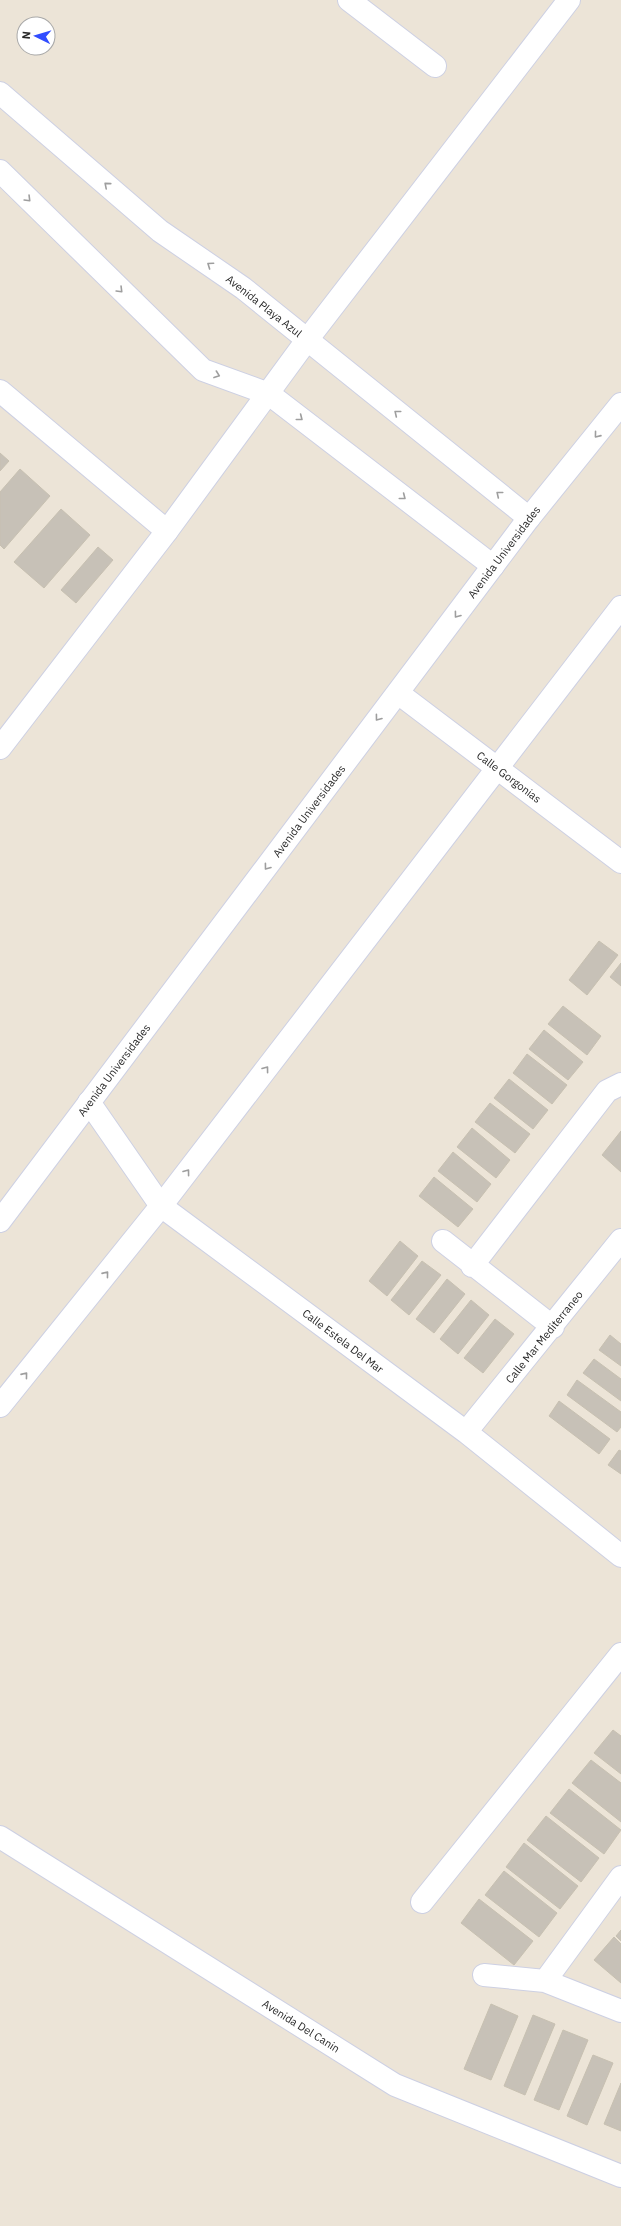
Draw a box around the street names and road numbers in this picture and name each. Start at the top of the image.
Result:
street label: Avenida Playa Azul [223,272,305,340]
street label: Avenida Universidades [465,503,543,601]
street label: Calle Gorgonias [474,748,544,806]
street label: Avenida Universidades [270,762,348,860]
street label: Avenida Universidades [75,1021,153,1119]
street label: Calle Mar Mediterraneo [502,1288,586,1386]
street label: Calle Estela Del Mar [300,1306,386,1376]
street label: Avenida Del Canin [260,1996,342,2056]

